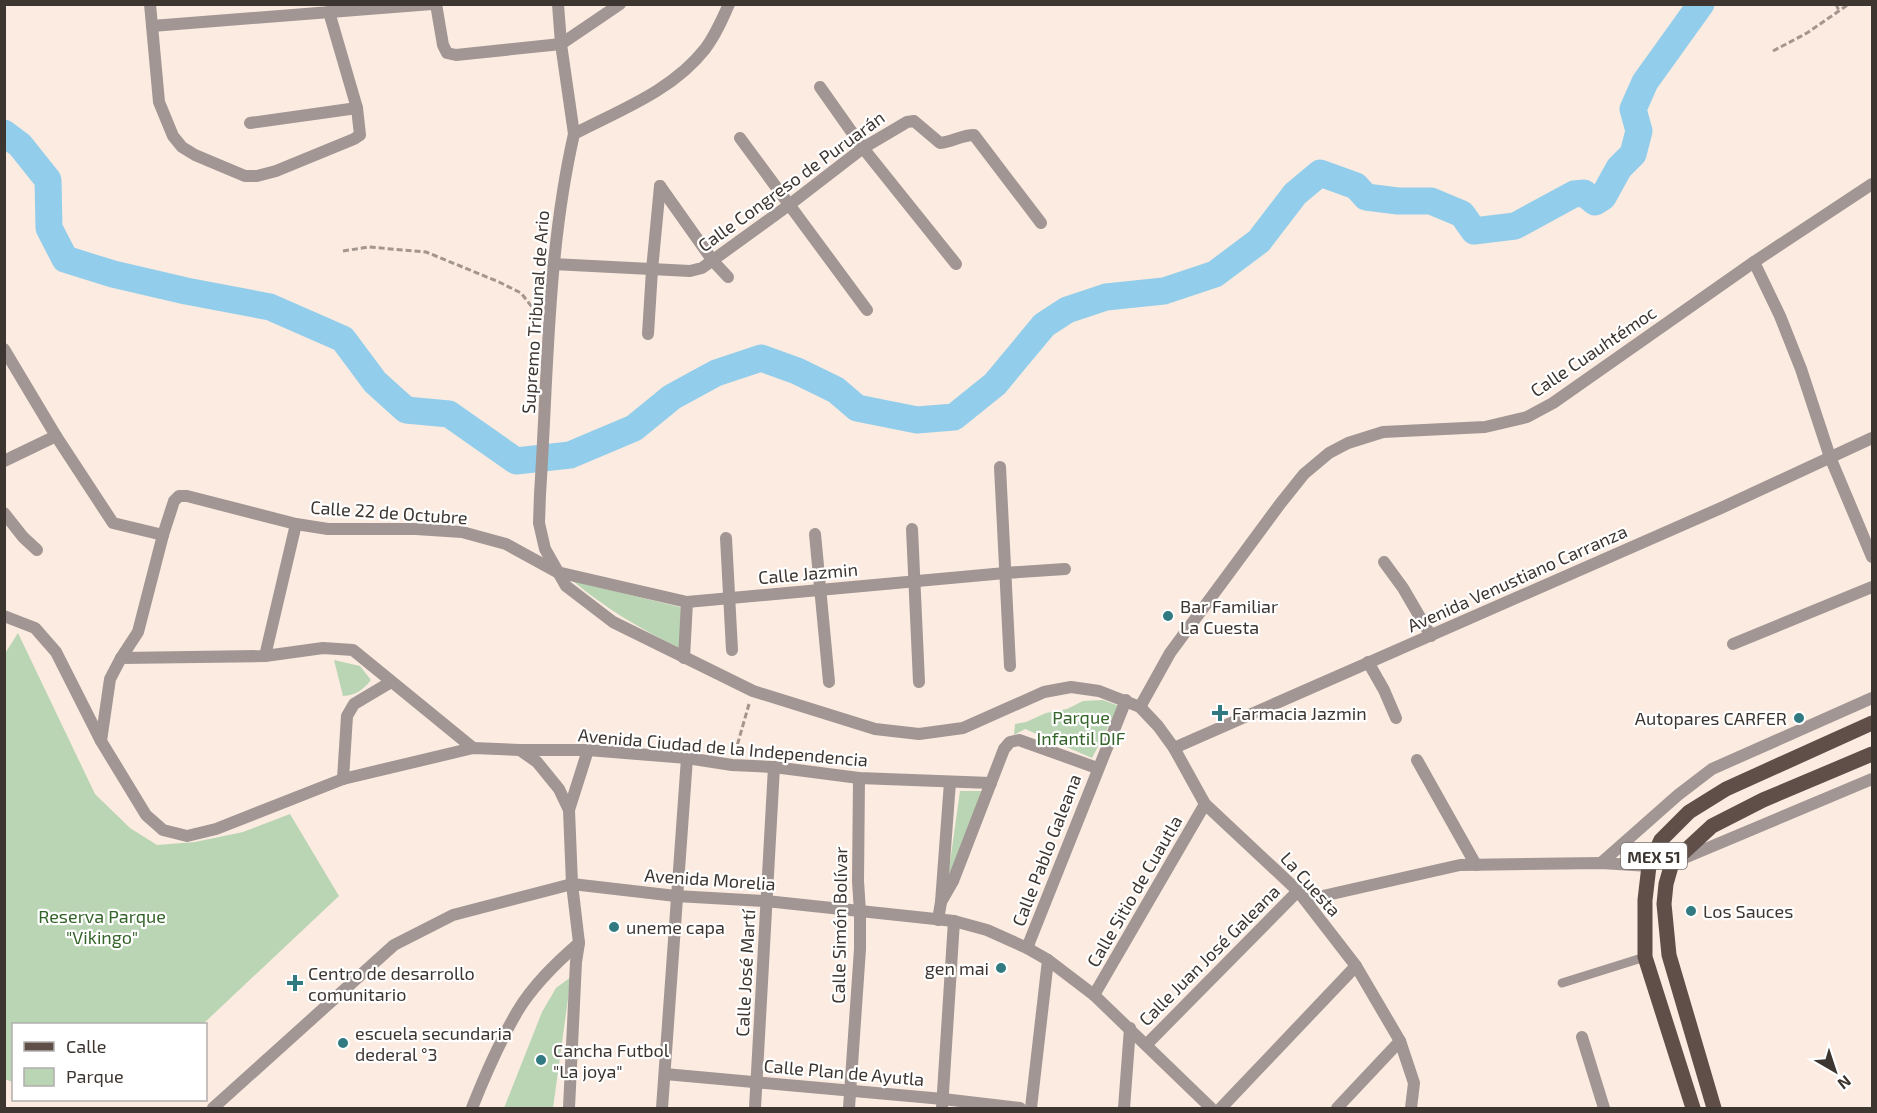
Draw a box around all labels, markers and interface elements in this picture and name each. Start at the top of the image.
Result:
street label: Calle Congreso de Puruarán [693,106,889,256]
street label: Supremo Tribunal de Ario [517,210,553,414]
street label: Calle Cuauhtémoc [1526,301,1660,401]
street label: Calle 22 de Octubre [310,496,468,528]
street label: Avenida Venustiano Carranza [1404,519,1630,637]
street label: Calle Jazmin [757,558,859,588]
place label: Bar Familiar La Cuesta [1180,595,1278,638]
marker: Bar Familiar La Cuesta [1161,609,1175,623]
place label: Farmacia Jazmin [1232,702,1367,724]
park label: Parque Infantil DIF [1037,706,1126,749]
marker: Farmacia Jazmin [1213,706,1227,720]
place label: Autopares CARFER [1635,707,1787,729]
marker: Autopares CARFER [1792,711,1806,725]
street label: Avenida Ciudad de la Independencia [577,723,869,771]
street label: Calle Pablo Galeana [1007,771,1085,929]
street label: Calle Sitio de Cuautla [1082,811,1186,971]
road number: MEX 51 [1621,843,1687,869]
street label: Calle Simón Bolívar [827,846,851,1004]
street label: La Cuesta [1276,847,1346,921]
street label: Avenida Morelia [644,863,776,895]
street label: Calle Juan José Galeana [1134,880,1284,1030]
place label: Los Sauces [1703,900,1793,922]
marker: Los Sauces [1684,904,1698,918]
park label: Reserva Parque "Vikingo" [38,905,166,948]
street label: Calle José Martí [731,908,759,1037]
place label: uneme capa [626,916,725,938]
marker: uneme capa [607,920,621,934]
place label: gen mai [925,957,989,979]
marker: gen mai [994,961,1008,975]
place label: Centro de desarrollo comunitario [308,962,475,1005]
marker: Centro de desarrollo comunitario [286,974,304,992]
place label: escuela secundaria dederal °3 [355,1022,512,1065]
legend [12,1023,207,1101]
text: Calle [66,1035,107,1057]
marker: escuela secundaria dederal °3 [336,1036,350,1050]
place label: Cancha Futbol "La joya" [553,1039,670,1082]
north arrow [1805,1041,1865,1101]
marker: Cancha Futbol "La joya" [534,1053,548,1067]
street label: Calle Plan de Ayutla [763,1054,925,1090]
text: Parque [66,1065,124,1087]
text: N [1834,1072,1855,1094]

